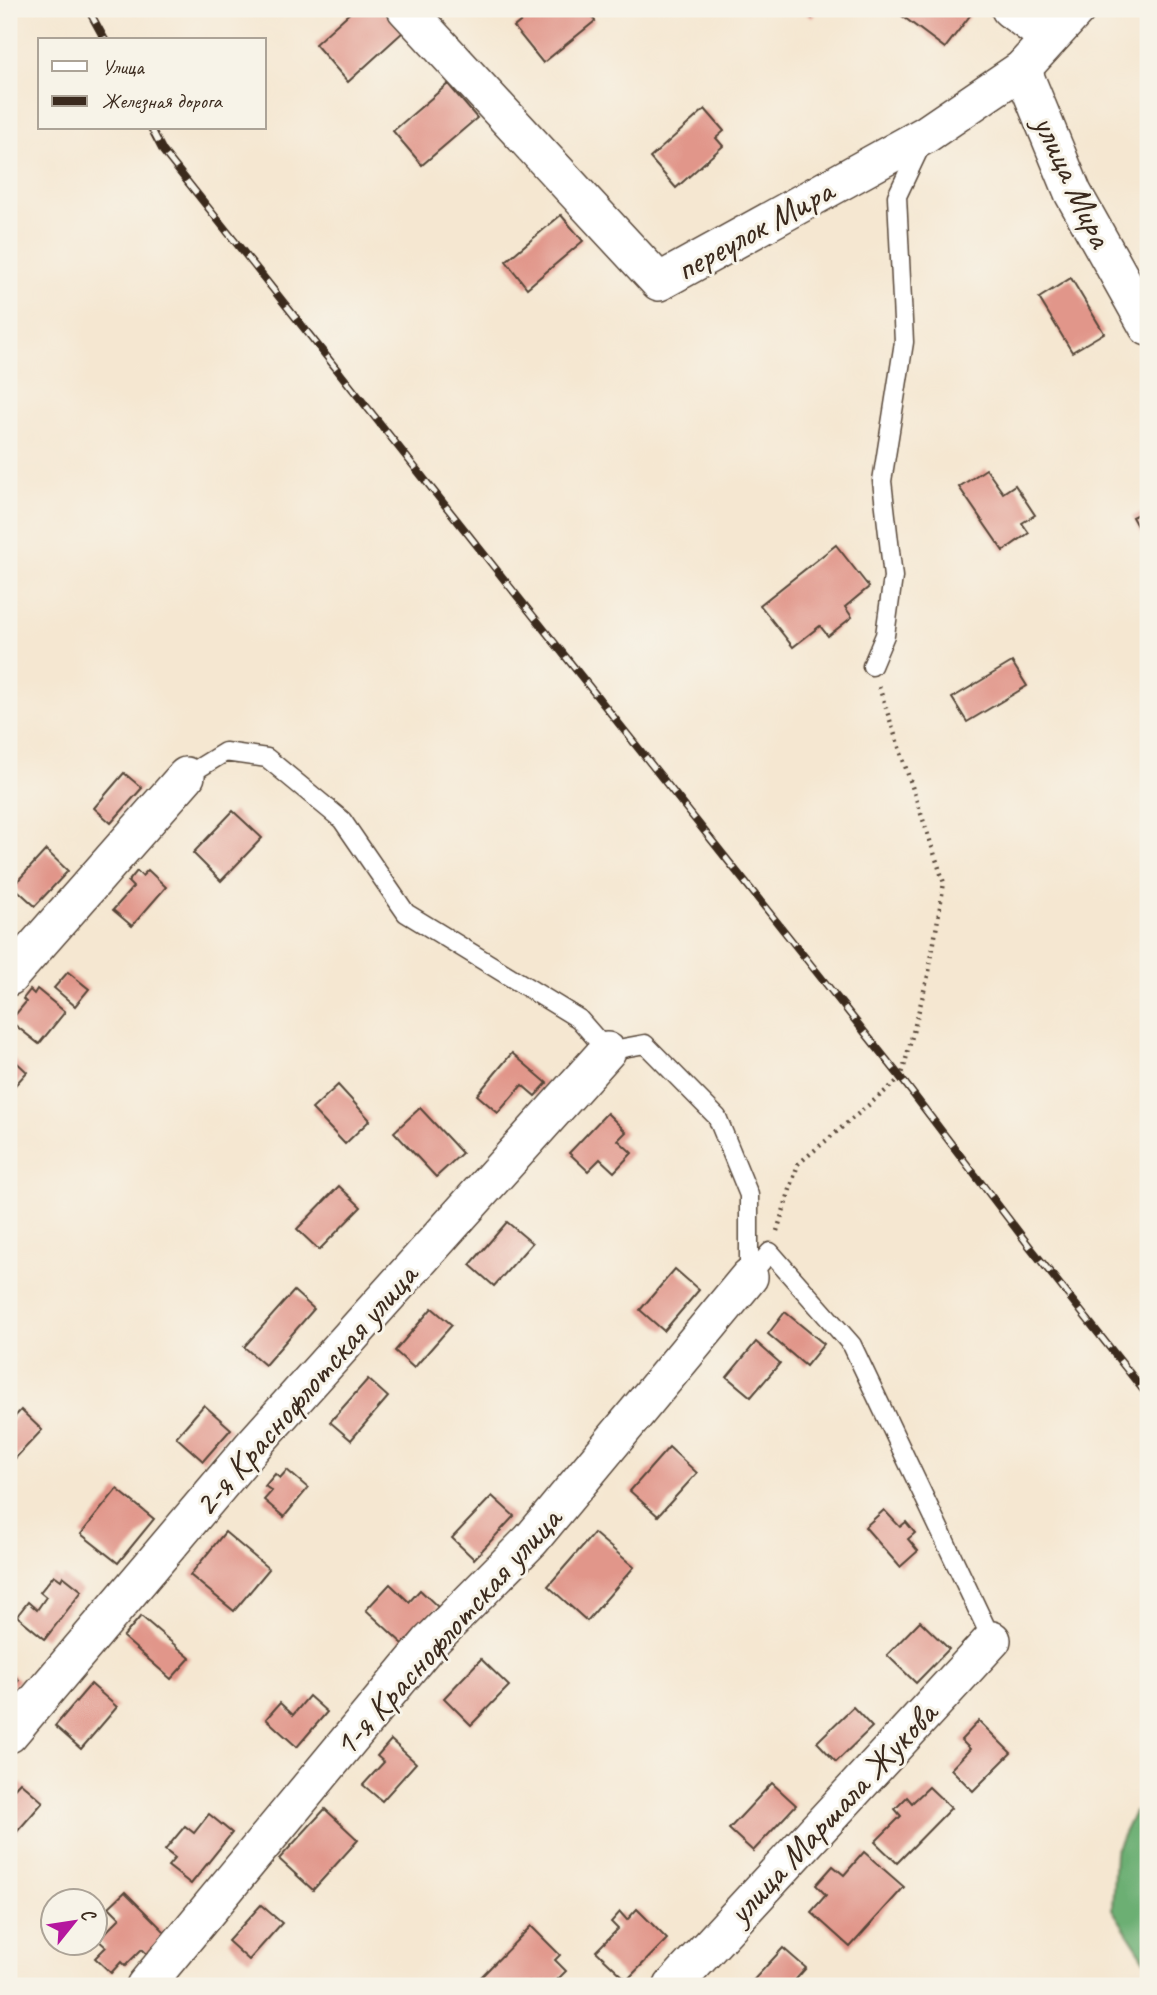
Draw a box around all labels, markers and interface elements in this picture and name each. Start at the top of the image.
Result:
legend [38,38,266,130]
text: Улица [102,54,145,80]
text: Железная дорога [102,88,223,114]
street label: улица Мира [1022,106,1124,256]
street label: переулок Мира [667,167,843,292]
street label: 2-я Краснофлотская улица [183,1252,429,1526]
street label: 1-я Краснофлотская улица [323,1496,573,1766]
street label: улица Маршала Жукова [716,1690,949,1935]
north arrow [38,1886,108,1956]
text: С [75,1904,102,1926]

